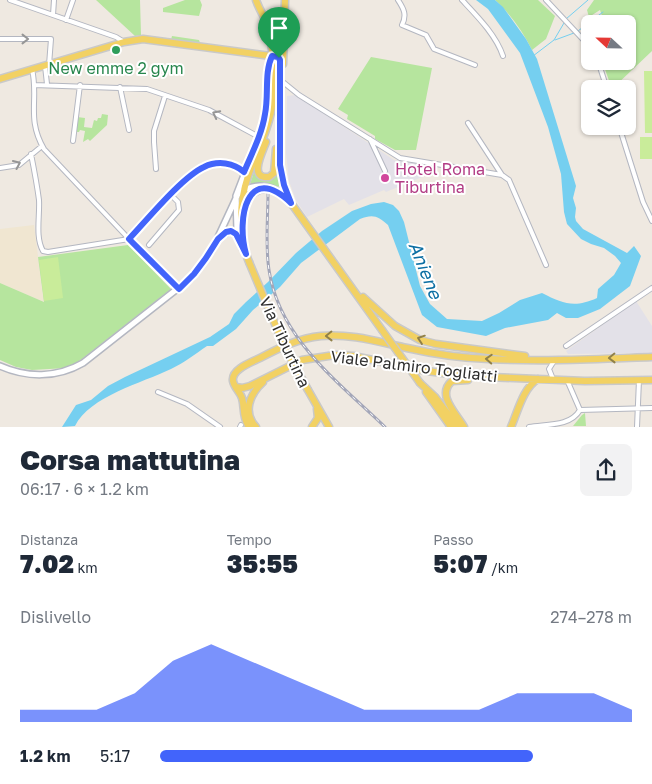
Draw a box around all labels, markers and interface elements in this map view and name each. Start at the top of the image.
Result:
pin [258,7,300,58]
icon: arrive [265,14,293,42]
north arrow [581,15,636,70]
map controls [581,15,636,135]
one-way arrow [22,34,30,44]
marker: New emme 2 gym [110,44,122,56]
place label: New emme 2 gym [48,58,184,78]
button: layers [581,80,636,135]
one-way arrow [212,110,221,120]
one-way arrow [12,159,21,170]
place label: Hotel Roma Tiburtina [395,159,485,197]
marker: Hotel Roma Tiburtina [379,172,391,184]
water label: Aniene [405,238,448,303]
street label: Via Tiburtina [255,293,315,391]
one-way arrow [324,331,332,341]
one-way arrow [418,335,426,345]
street label: Viale Palmiro Togliatti [329,346,499,386]
one-way arrow [485,353,493,364]
one-way arrow [608,353,616,363]
text: Corsa mattutina [20,443,240,476]
button: share [580,444,632,496]
text: 06:17 · 6 × 1.2 km [20,479,149,499]
text: Distanza [20,531,78,548]
text: Tempo [227,531,272,548]
text: Passo [433,531,474,548]
text: 7.02 [20,548,74,579]
text: 35:55 [227,548,298,579]
text: 5:07 [433,548,488,579]
text: km [74,559,98,576]
text: /km [488,559,518,576]
text: Dislivello [20,607,91,627]
text: 274–278 m [550,607,632,627]
text: 1.2 km [20,746,70,766]
text: 5:17 [100,746,130,766]

